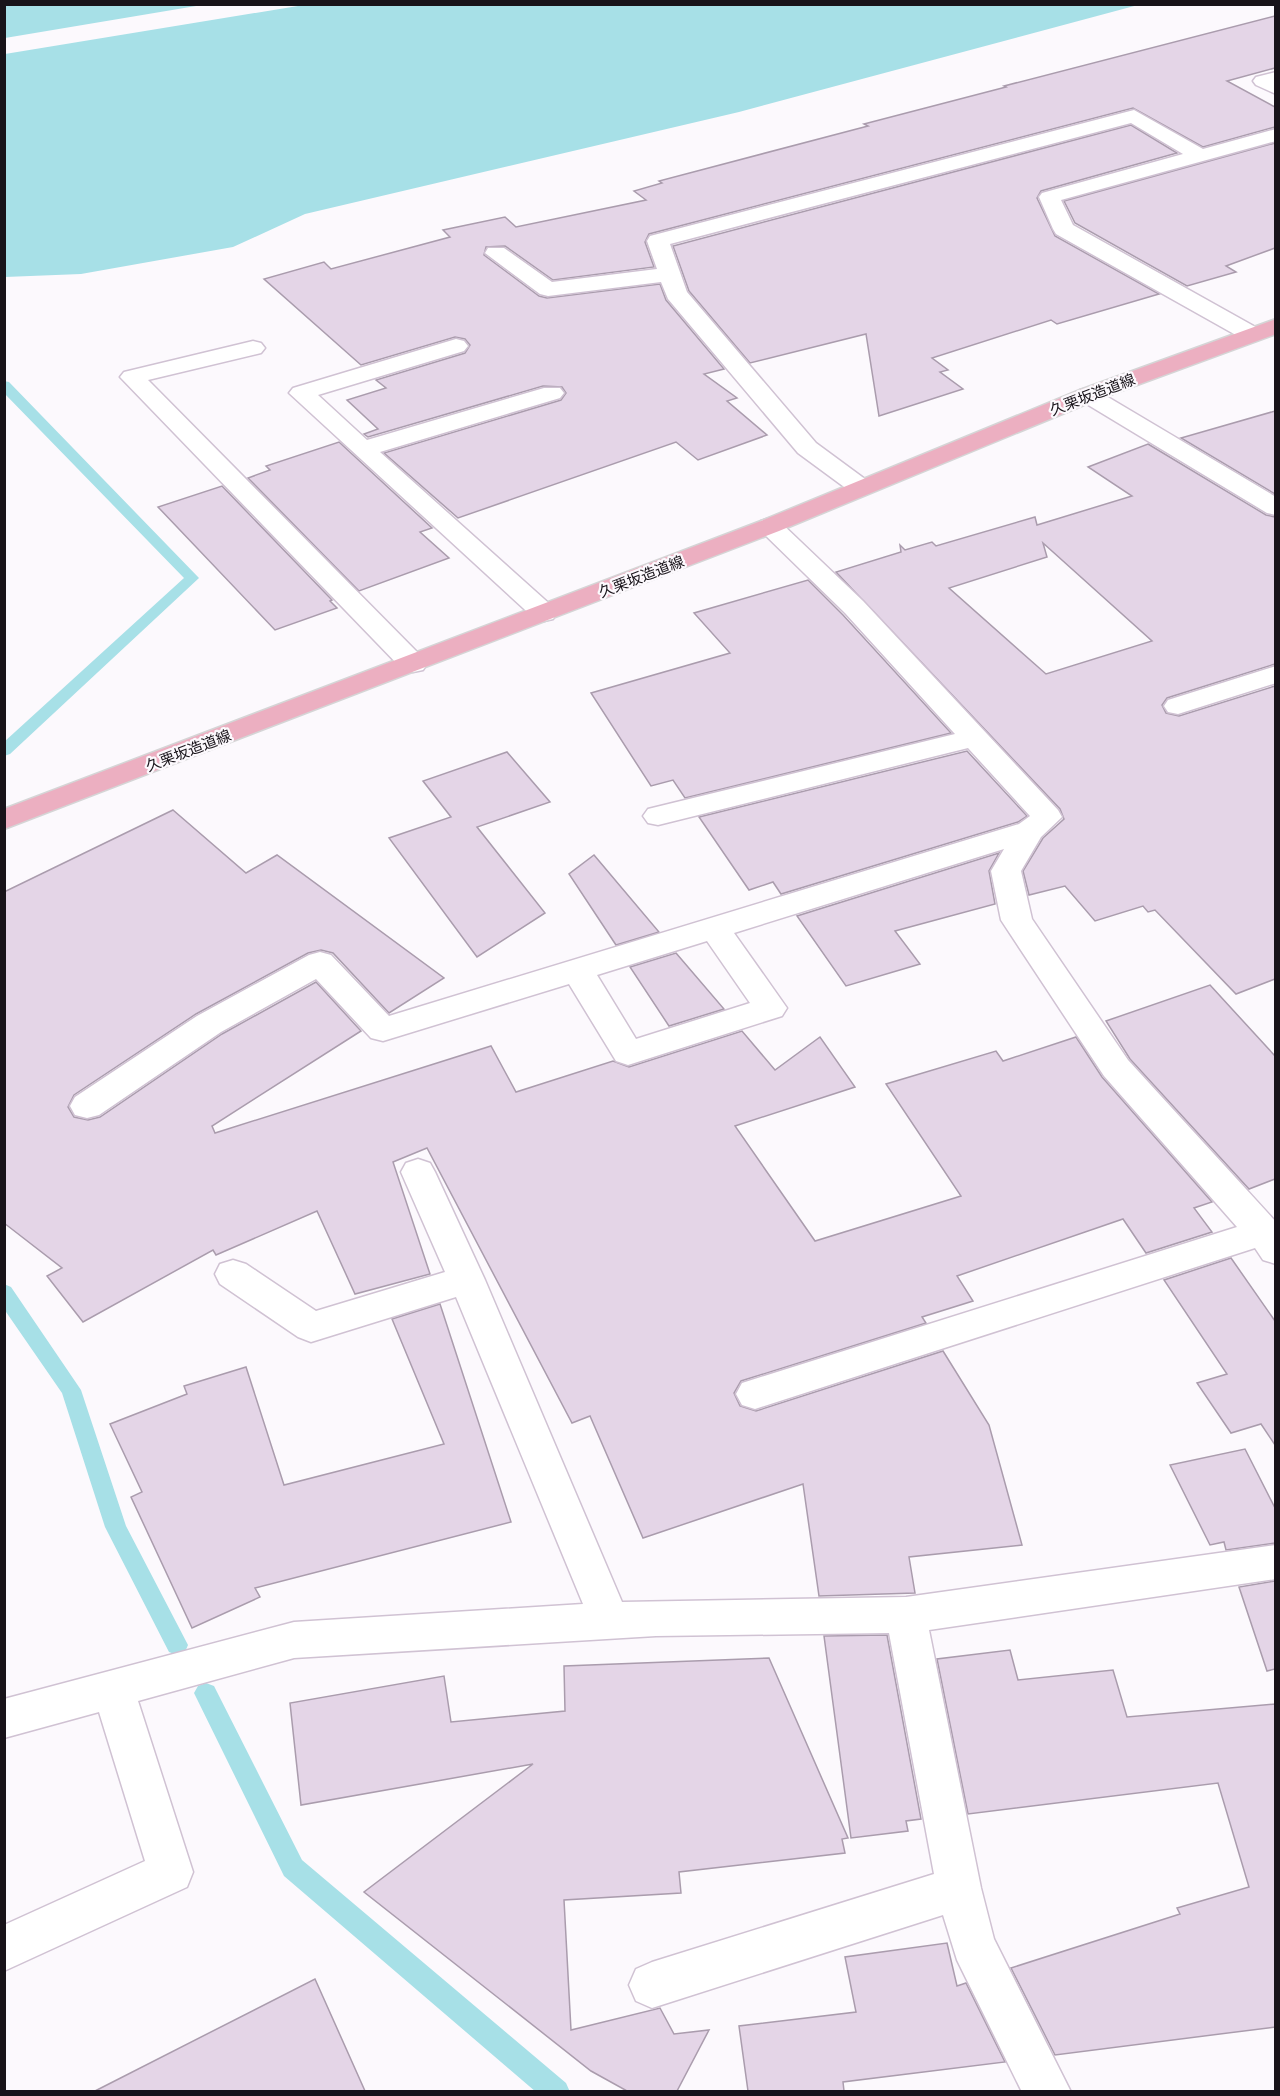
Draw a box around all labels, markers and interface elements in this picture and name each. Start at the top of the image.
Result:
street label: 久栗坂造道線 [1047,369,1137,419]
street label: 久栗坂造道線 [596,551,686,601]
street label: 久栗坂造道線 [143,725,233,775]

